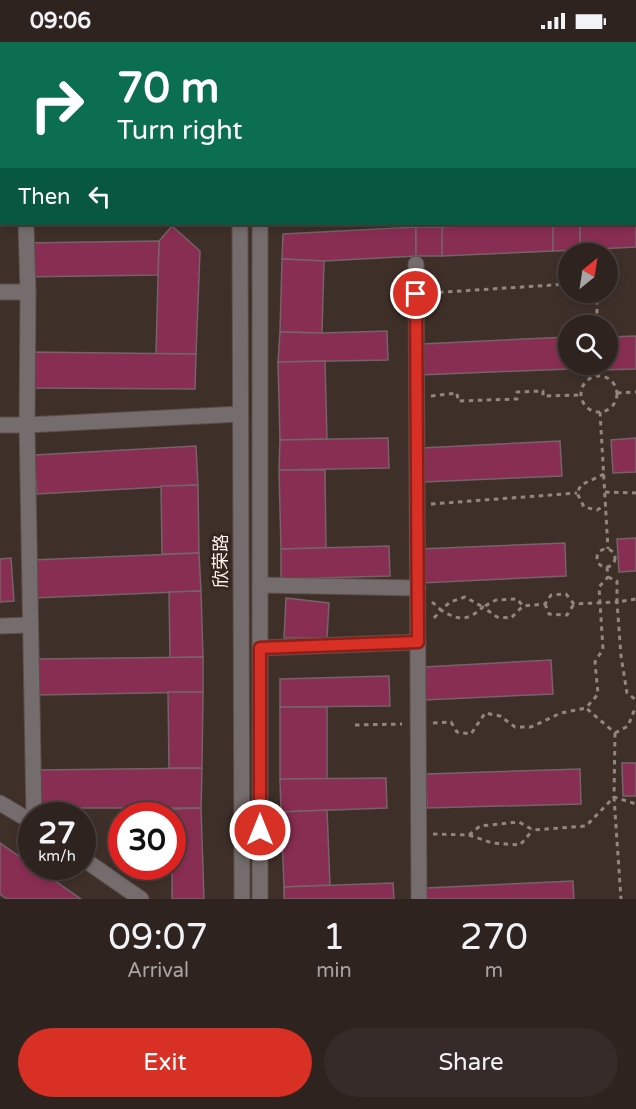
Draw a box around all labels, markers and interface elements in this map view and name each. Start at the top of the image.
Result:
text: 09:06 [30,8,91,34]
text: 70 m [117,63,219,114]
icon: right [18,66,96,144]
text: Turn right [117,114,243,147]
icon: left [83,180,116,213]
text: Then [18,184,71,210]
north arrow [558,243,618,303]
map controls [558,243,618,375]
pin [390,268,441,319]
icon: arrive [399,277,432,310]
button: search [558,315,618,375]
street label: 欣荣路 [210,534,232,588]
position arrow [228,798,292,862]
speed limit sign: 30 [108,802,186,880]
text: 27 [38,815,76,852]
text: km/h [38,847,76,865]
text: 09:07 [108,916,208,959]
text: 1 [323,916,345,959]
text: 270 [460,916,528,959]
text: Arrival [127,959,189,983]
text: min [316,959,352,983]
text: m [485,959,503,983]
button: Exit [18,1028,312,1097]
button: Share [324,1028,618,1097]

